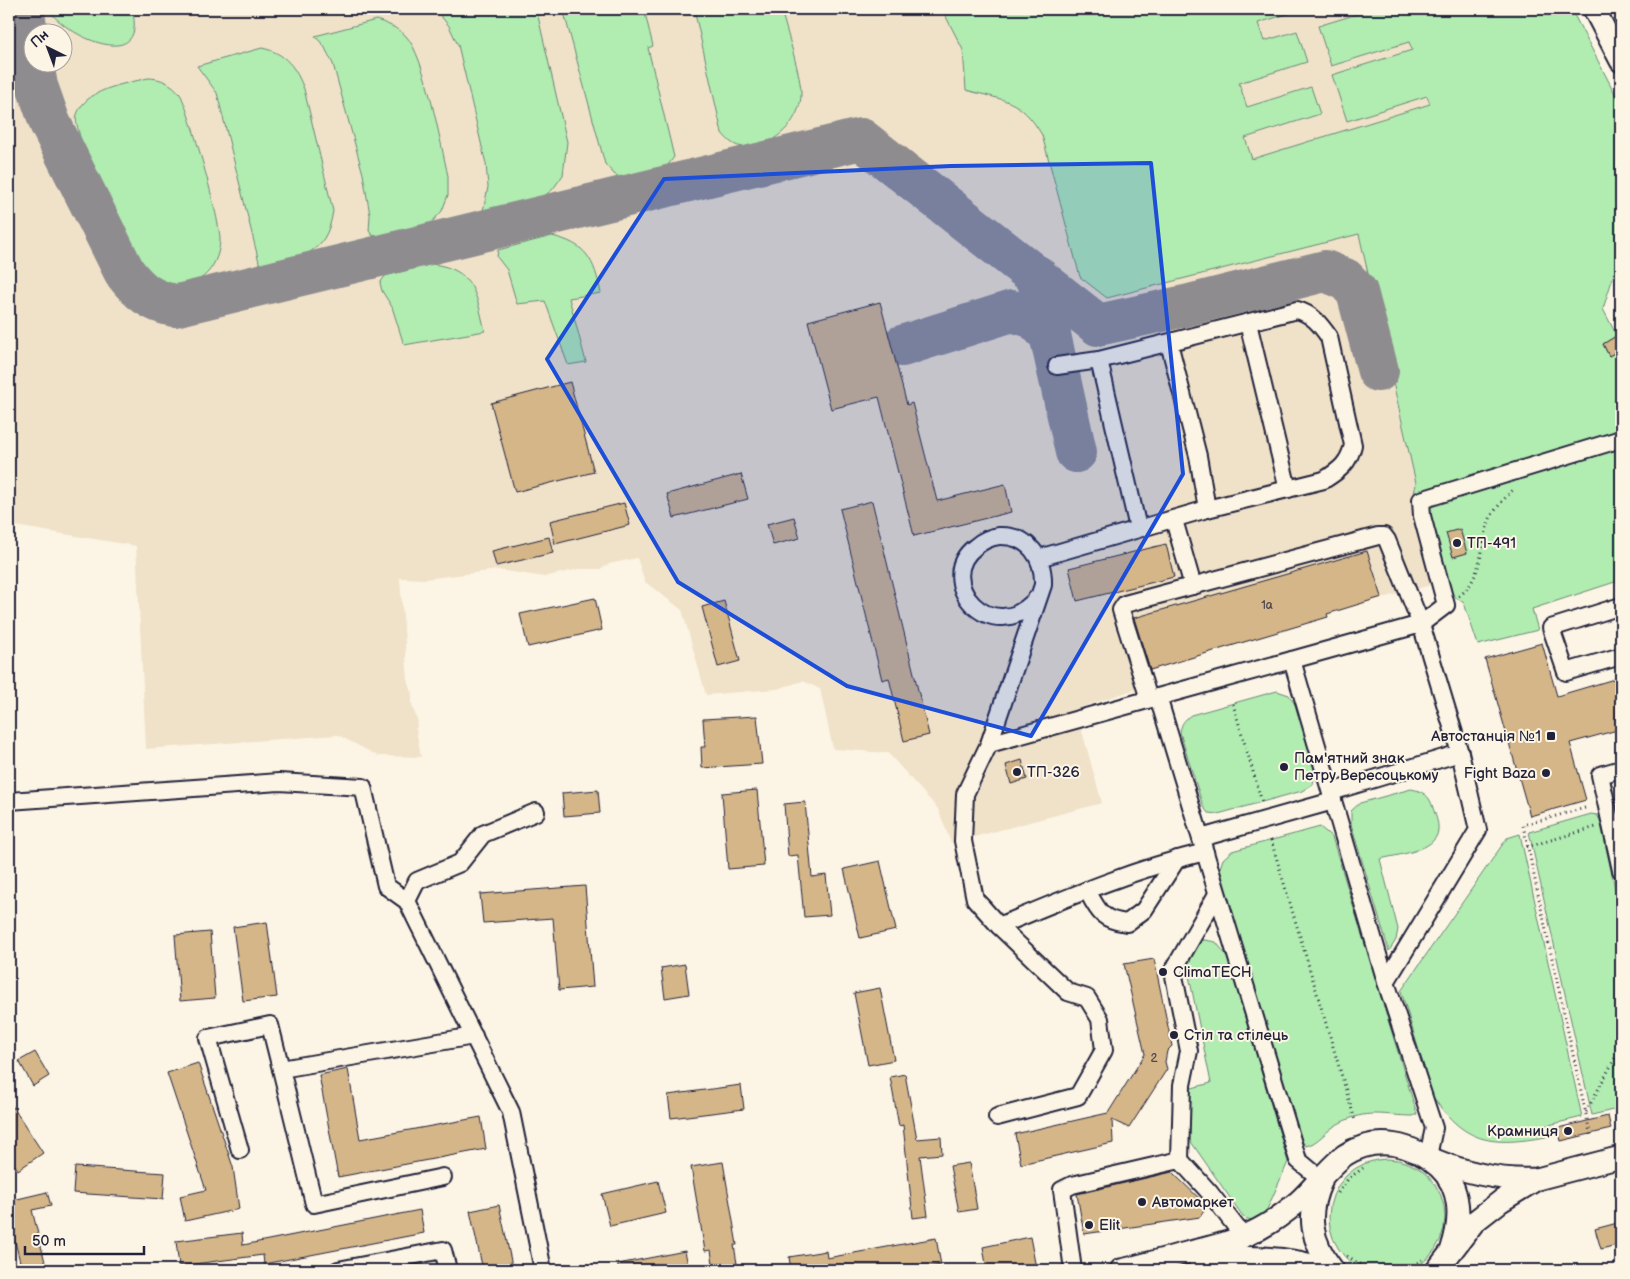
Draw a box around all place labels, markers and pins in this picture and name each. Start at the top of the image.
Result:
place label: ТП-491 [1467,534,1516,553]
marker: ТП-491 [1451,537,1463,549]
place label: Автостанція №1 [1430,727,1541,746]
marker: Автостанція №1 [1545,730,1557,742]
place label: Пам'ятний знак Петру Вересоцькому [1294,749,1439,785]
marker: Пам'ятний знак Петру Вересоцькому [1278,761,1290,773]
place label: ТП-326 [1027,763,1080,782]
place label: Fight Baza [1464,764,1536,783]
marker: ТП-326 [1011,766,1023,778]
marker: Fight Baza [1540,767,1552,779]
place label: ClimaTECH [1173,963,1252,982]
marker: ClimaTECH [1157,966,1169,978]
place label: Стіл та стілець [1184,1026,1289,1045]
marker: Стіл та стілець [1168,1029,1180,1041]
place label: Крамниця [1487,1122,1558,1141]
marker: Крамниця [1562,1125,1574,1137]
place label: Автомаркет [1151,1193,1234,1212]
marker: Автомаркет [1136,1196,1148,1208]
place label: Elit [1099,1216,1121,1235]
marker: Elit [1083,1219,1095,1231]

